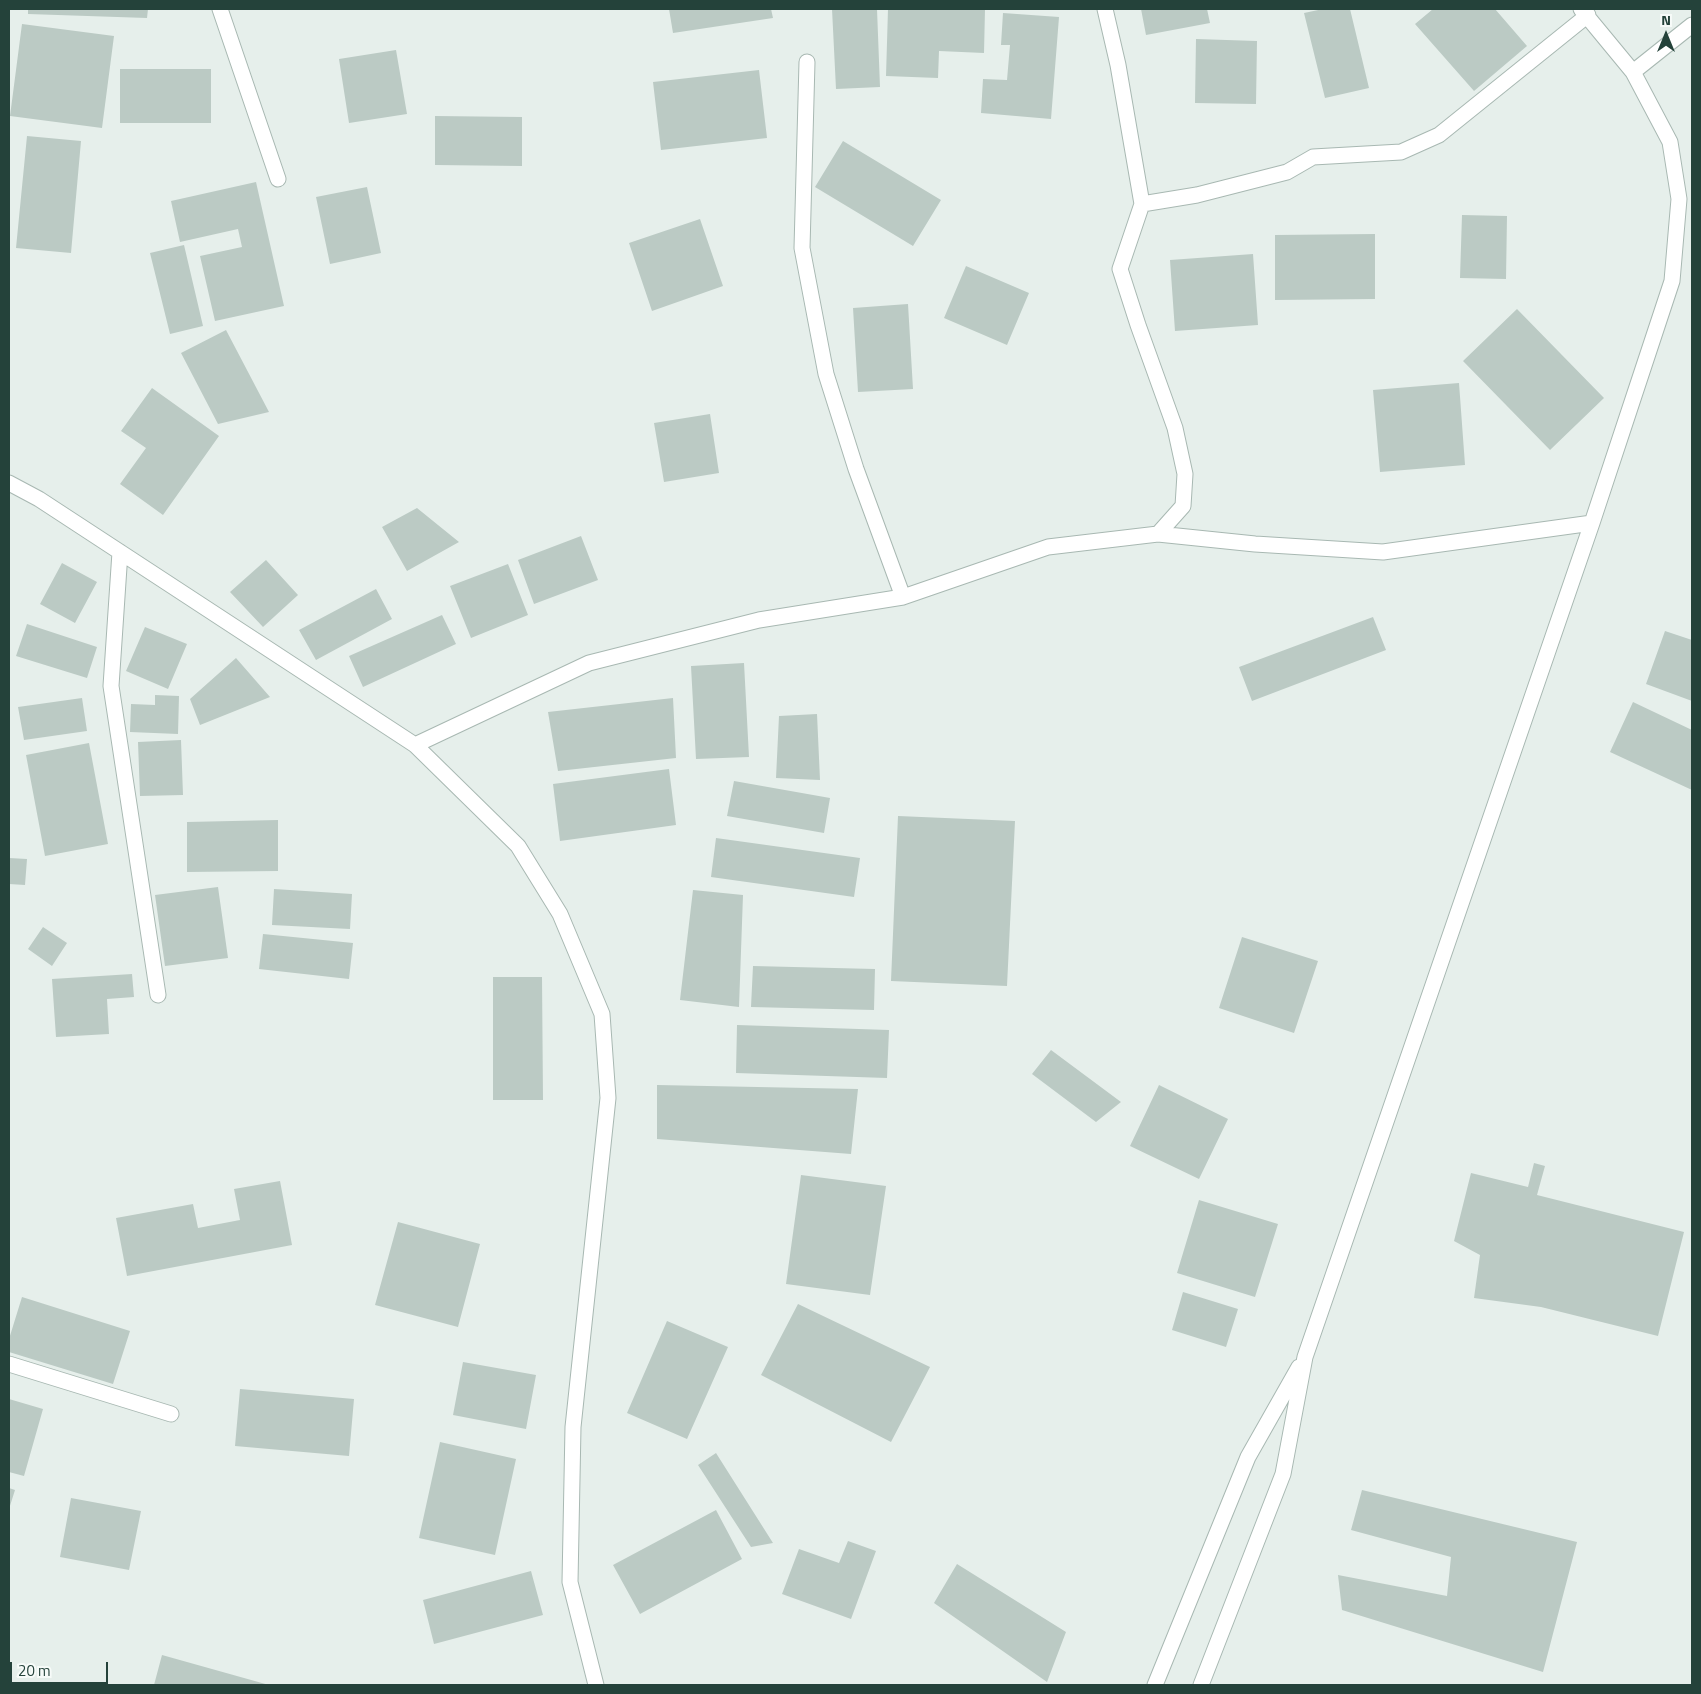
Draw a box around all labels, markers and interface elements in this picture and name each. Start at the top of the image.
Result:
text: N [1661,9,1671,30]
north arrow [1641,10,1691,60]
scale bar [12,1652,110,1684]
text: 20 m [18,1659,51,1682]

